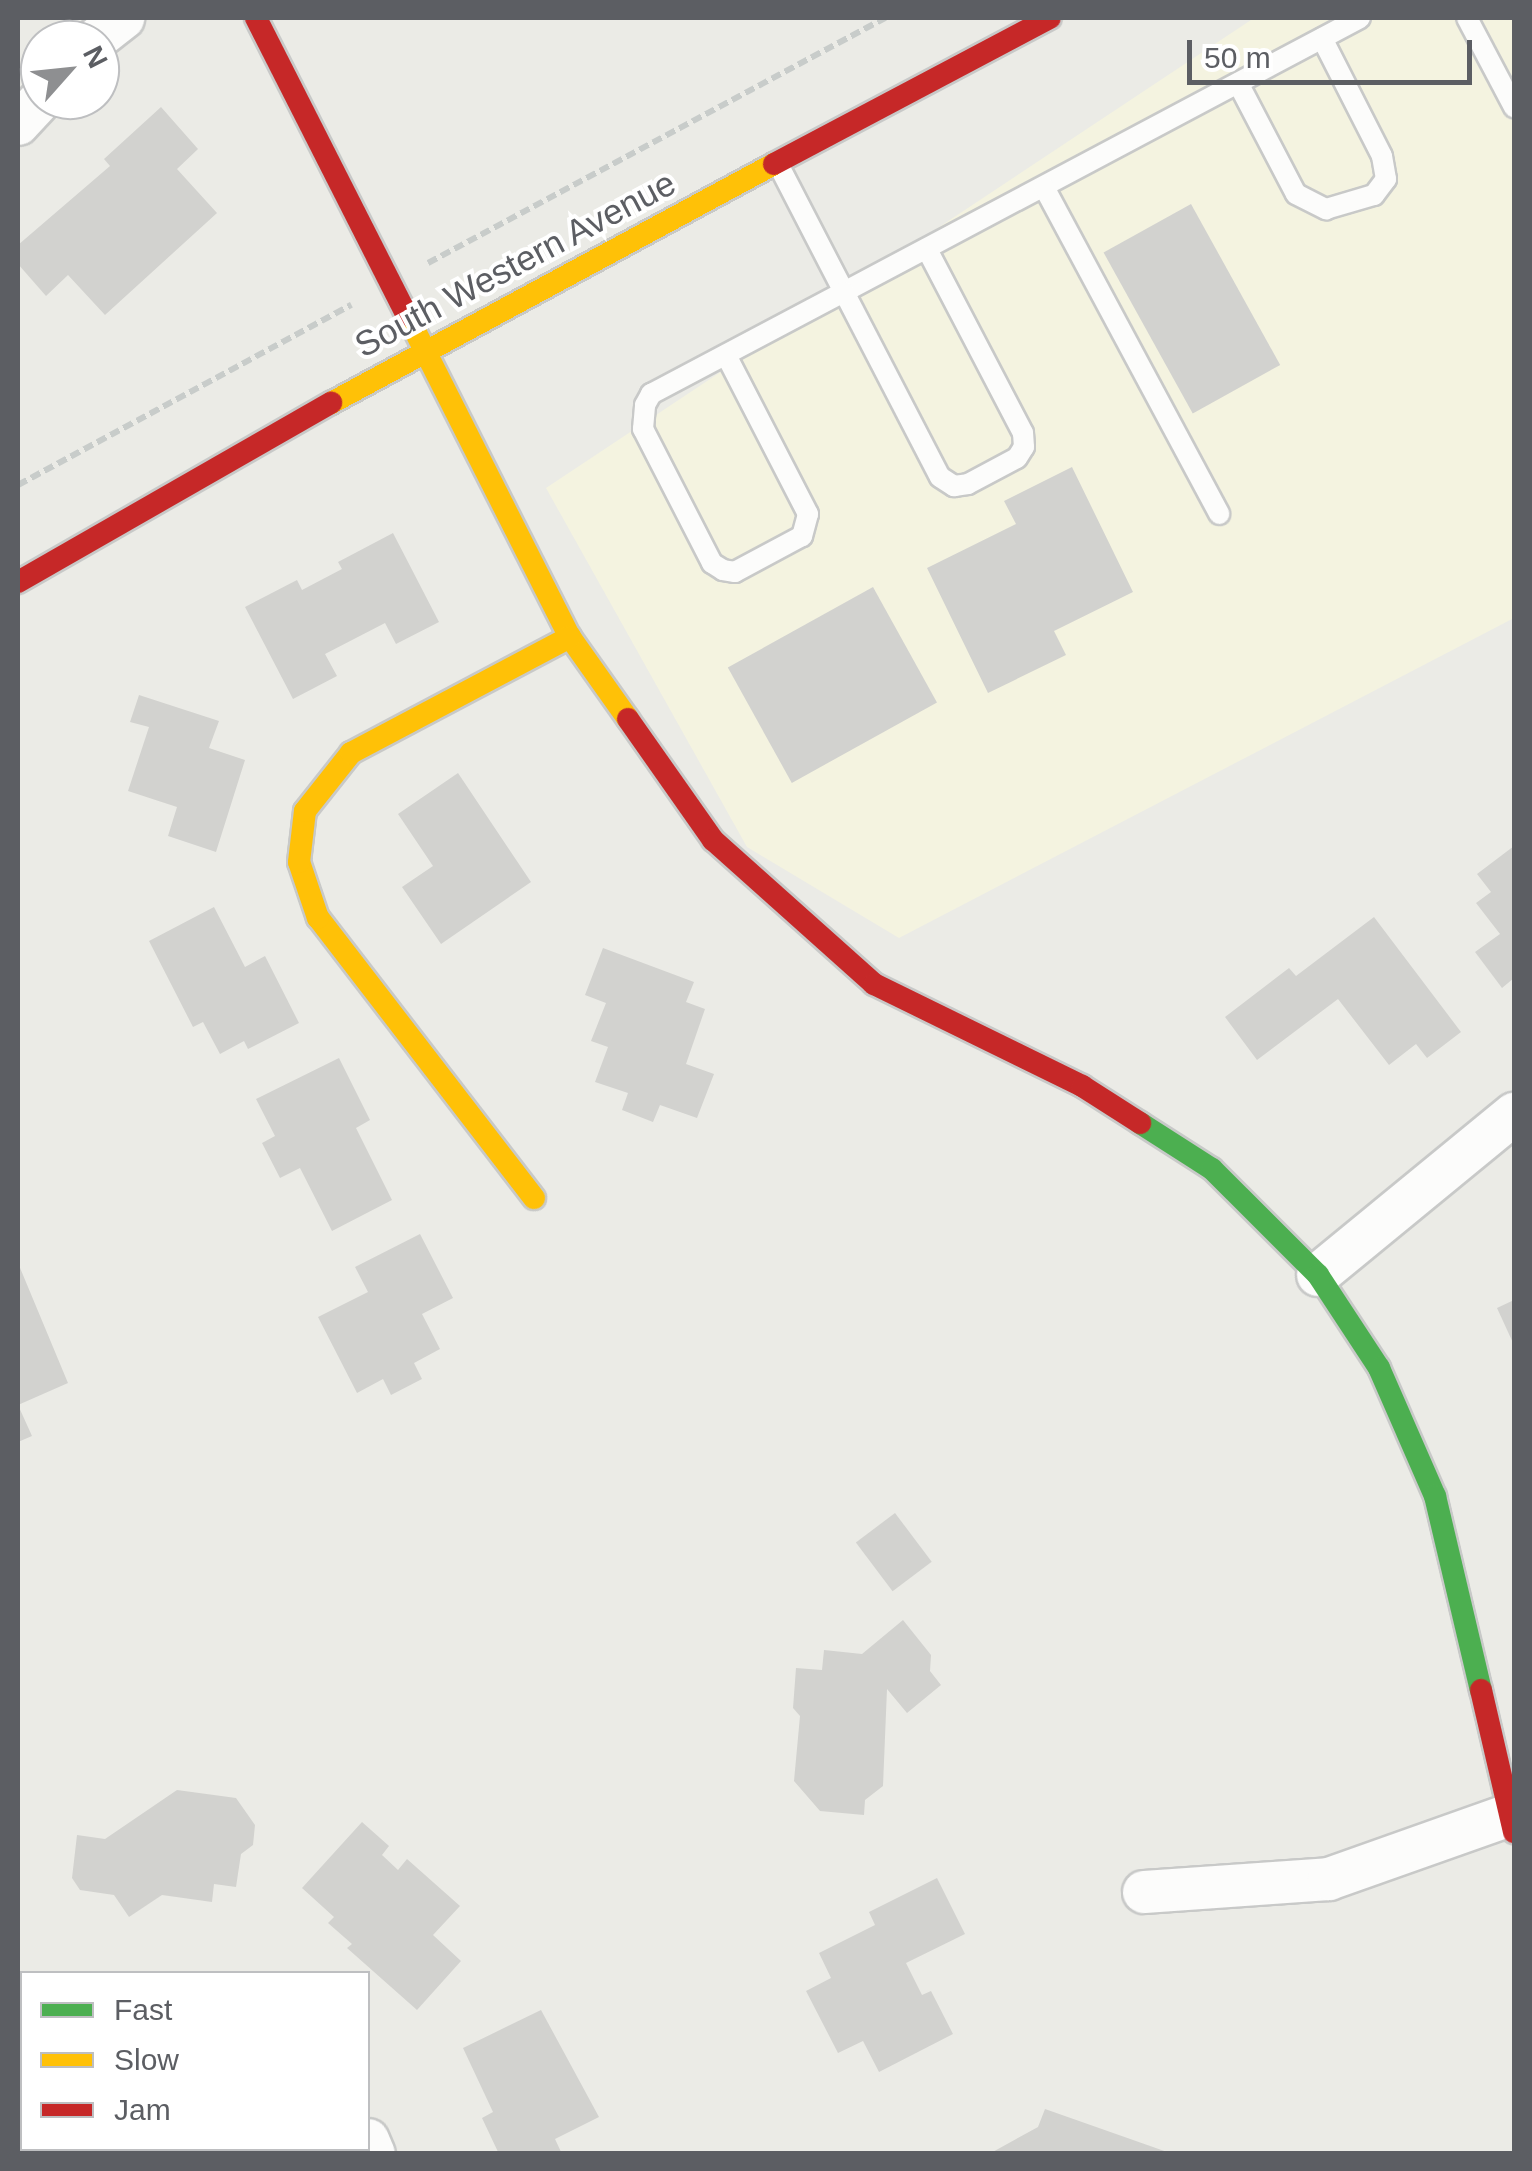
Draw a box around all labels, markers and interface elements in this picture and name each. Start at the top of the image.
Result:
north arrow [20,20,120,120]
scale bar [1192,20,1477,82]
text: N [77,41,114,73]
text: 50 m [1204,41,1271,74]
street label: South Western Avenue [347,161,683,367]
legend [20,1971,370,2151]
text: Fast [114,1993,172,2026]
text: Slow [114,2043,179,2076]
text: Jam [114,2093,171,2126]

